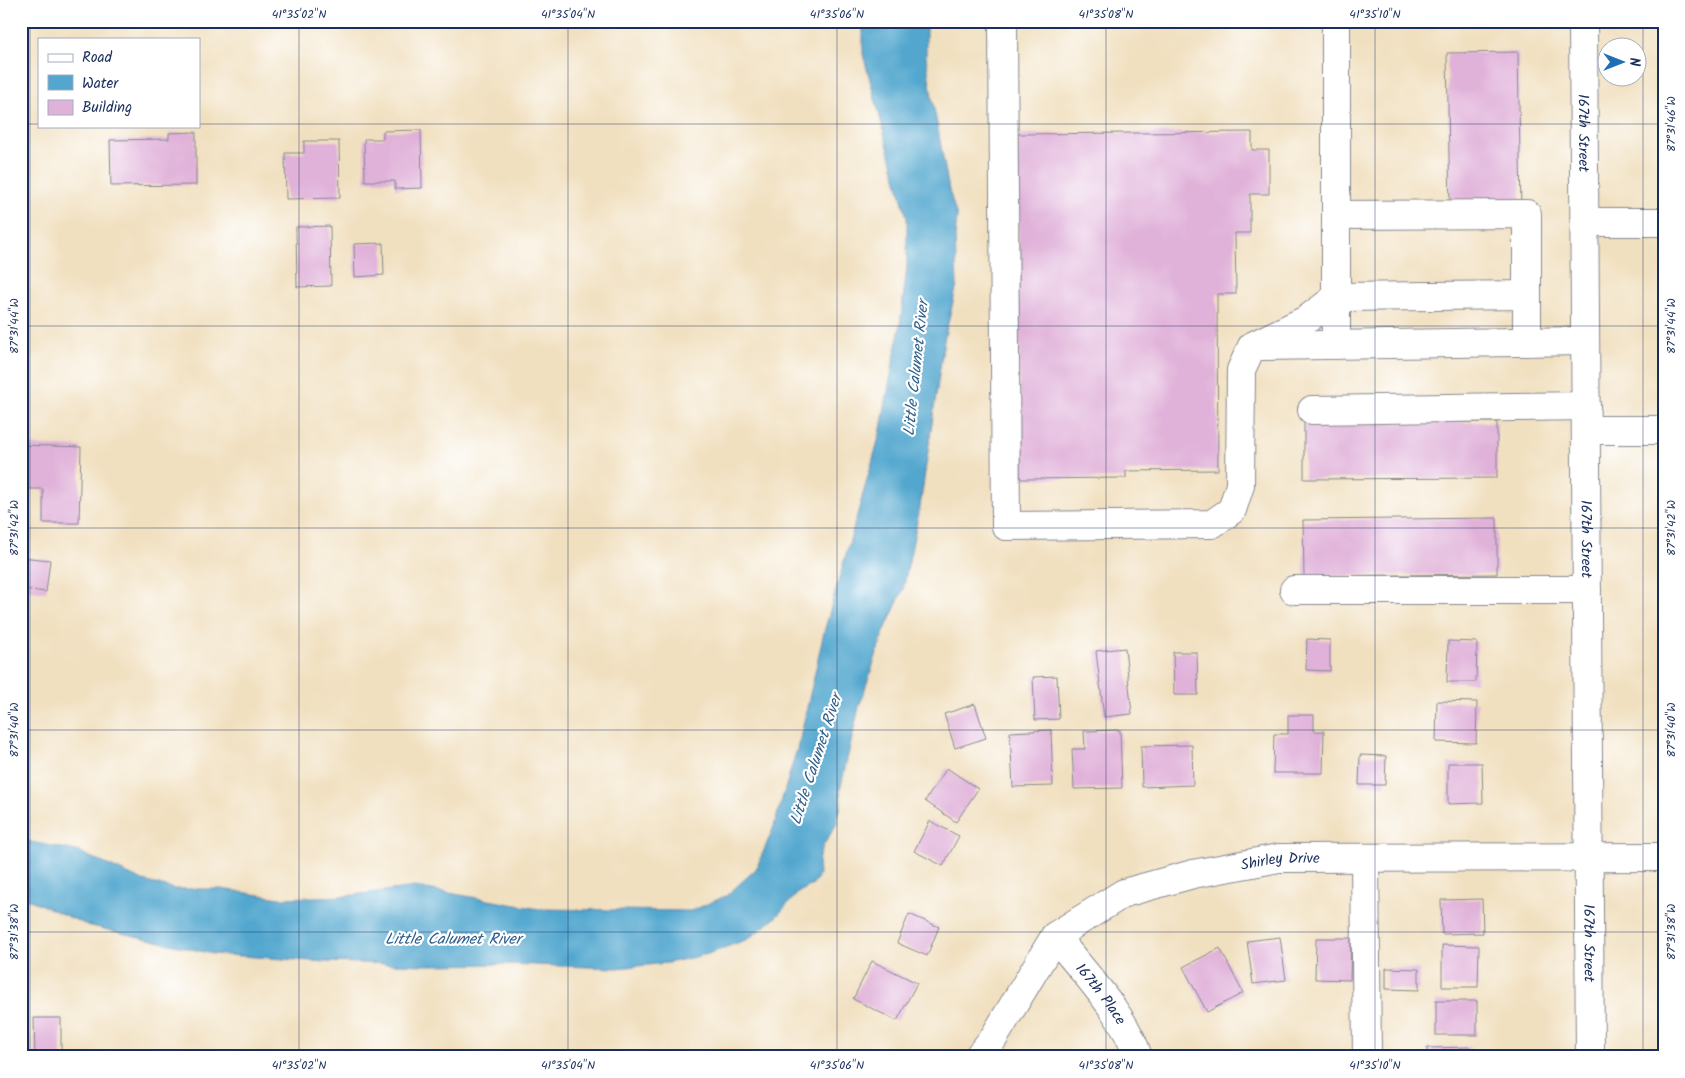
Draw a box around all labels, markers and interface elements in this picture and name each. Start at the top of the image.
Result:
text: 41°35'02"N [272,5,326,24]
text: 41°35'04"N [541,5,595,24]
text: 41°35'06"N [810,5,864,24]
text: 41°35'08"N [1079,5,1133,24]
text: 41°35'10"N [1349,5,1401,24]
legend [38,38,200,128]
north arrow [1598,38,1648,88]
text: Road [82,46,113,70]
text: N [1623,58,1645,67]
text: Water [82,72,119,96]
street label: 167th Street [1570,94,1595,172]
text: Building [82,96,132,120]
text: 87°31'46"W [1662,96,1681,152]
water label: Little Calumet River [897,295,936,437]
text: 87°31'44"W [5,298,24,354]
text: 87°31'44"W [1662,298,1681,354]
text: 87°31'42"W [5,500,24,556]
street label: 167th Street [1573,500,1598,578]
text: 87°31'42"W [1662,500,1681,556]
water label: Little Calumet River [784,687,850,828]
text: 87°31'40"W [5,702,24,758]
text: 87°31'40"W [1662,702,1681,758]
street label: Shirley Drive [1239,846,1320,878]
text: 87°31'38"W [5,904,24,960]
street label: 167th Street [1576,904,1600,982]
text: 87°31'38"W [1662,904,1681,960]
water label: Little Calumet River [385,927,525,952]
street label: 167th Place [1069,958,1132,1030]
text: 41°35'02"N [272,1056,326,1075]
text: 41°35'04"N [541,1056,595,1075]
text: 41°35'06"N [810,1056,864,1075]
text: 41°35'08"N [1079,1056,1133,1075]
text: 41°35'10"N [1349,1056,1401,1075]

